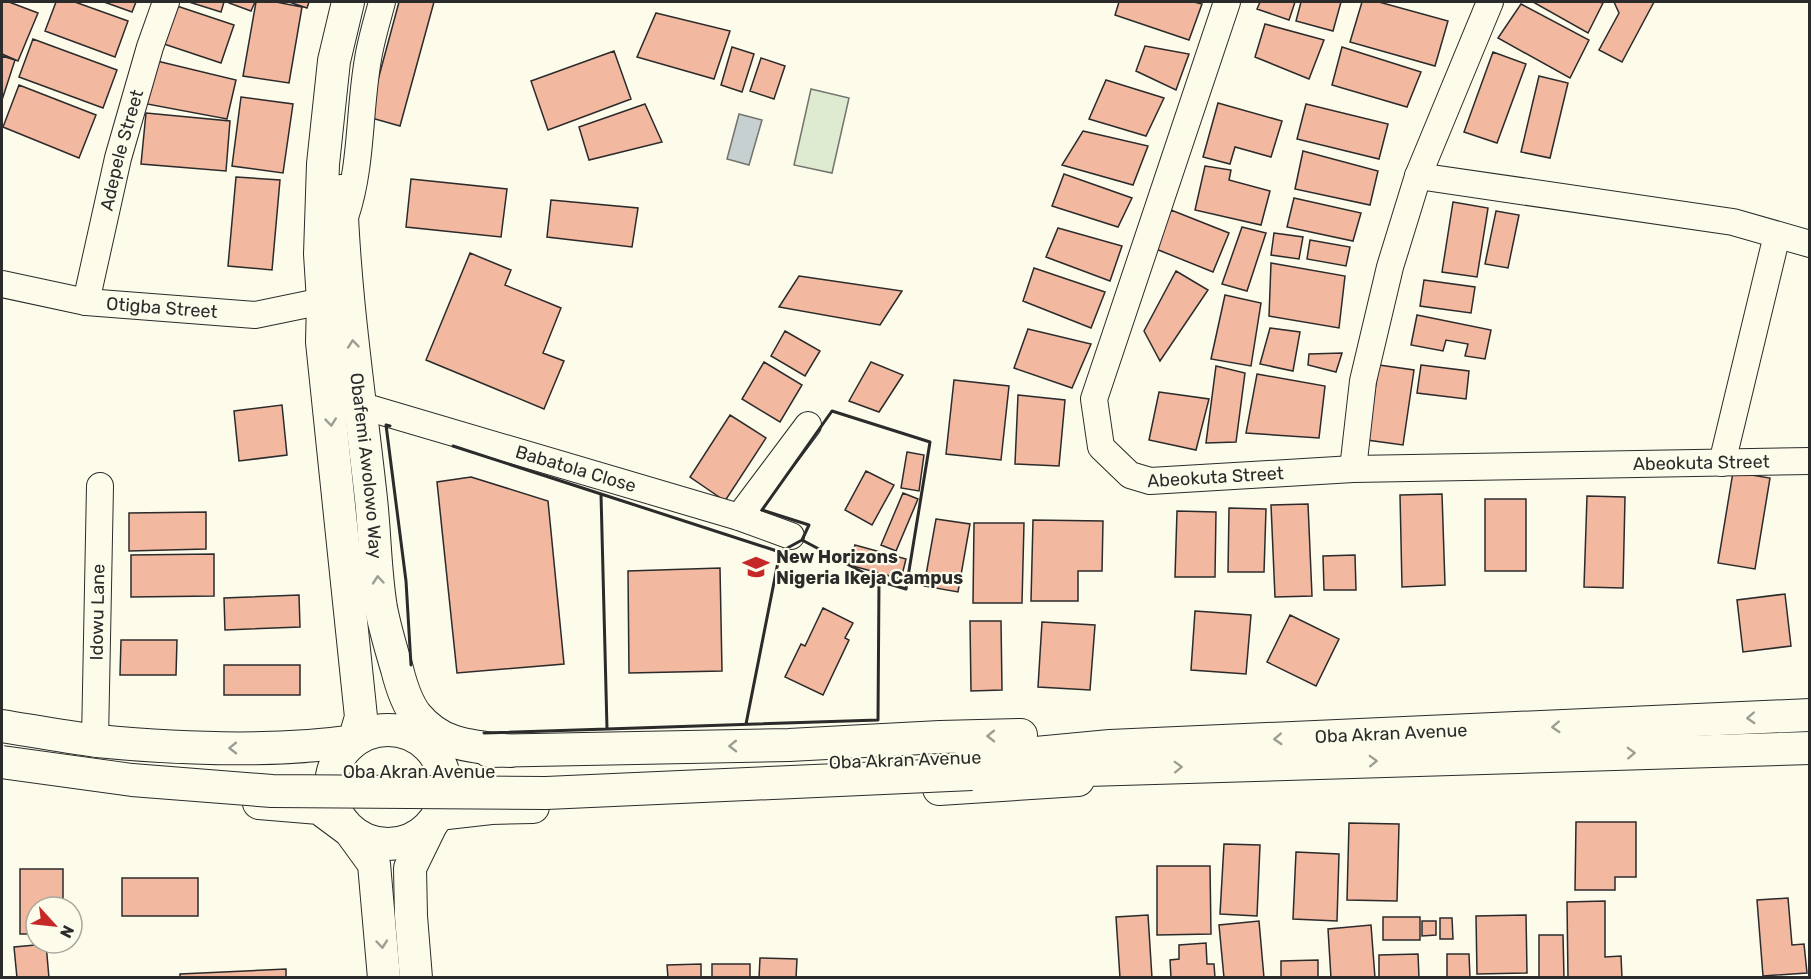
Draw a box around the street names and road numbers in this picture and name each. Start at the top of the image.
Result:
street label: Adepele Street [96,87,148,213]
street label: Otigba Street [105,293,218,323]
street label: Obafemi Awolowo Way [345,372,387,560]
street label: Babatola Close [513,441,639,497]
street label: Abeokuta Street [1633,451,1770,475]
street label: Abeokuta Street [1147,462,1284,492]
street label: Idowu Lane [86,564,109,660]
street label: Oba Akran Avenue [1314,719,1468,748]
street label: Oba Akran Avenue [828,746,982,774]
street label: Oba Akran Avenue [343,761,495,783]

